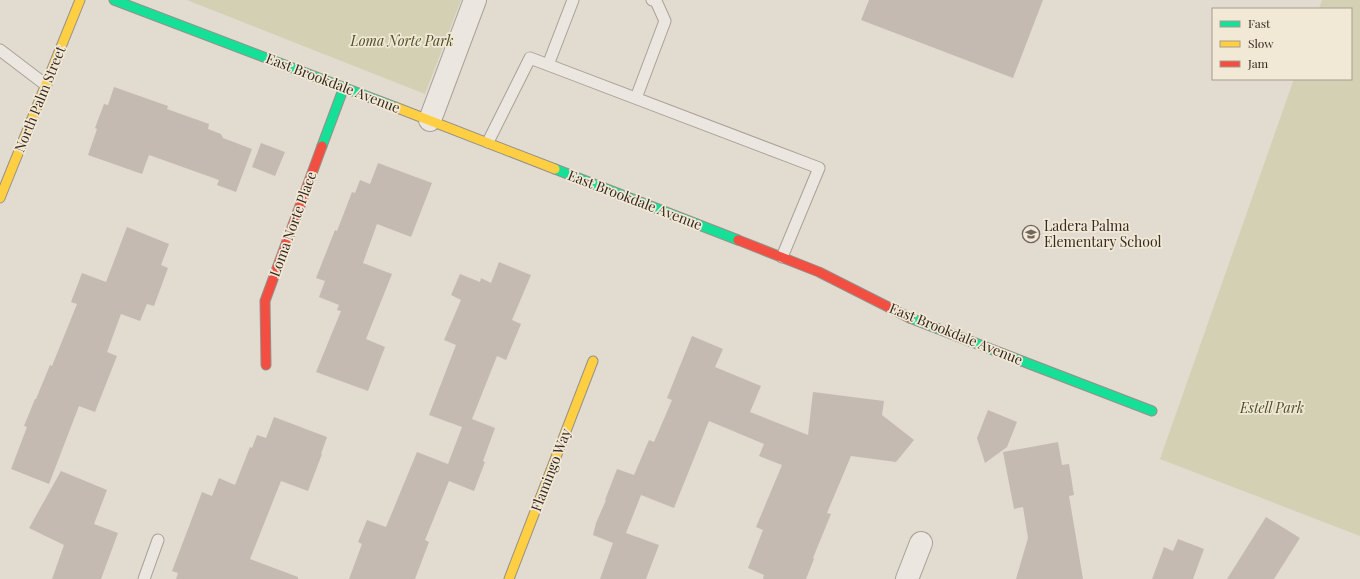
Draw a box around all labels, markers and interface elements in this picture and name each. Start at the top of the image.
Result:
legend [1212,8,1352,80]
text: Fast [1248,15,1271,31]
park label: Loma Norte Park [350,31,453,50]
text: Slow [1248,35,1274,51]
street label: North Palm Street [10,42,70,155]
street label: East Brookdale Avenue [263,48,403,117]
text: Jam [1247,55,1269,71]
street label: East Brookdale Avenue [565,165,705,234]
street label: Loma Norte Place [265,169,320,279]
place label: Ladera Palma Elementary School [1044,216,1162,251]
school or university icon: Ladera Palma Elementary School [1021,224,1041,244]
street label: East Brookdale Avenue [887,298,1026,369]
park label: Estell Park [1239,398,1304,417]
street label: Flamingo Way [526,426,575,514]

